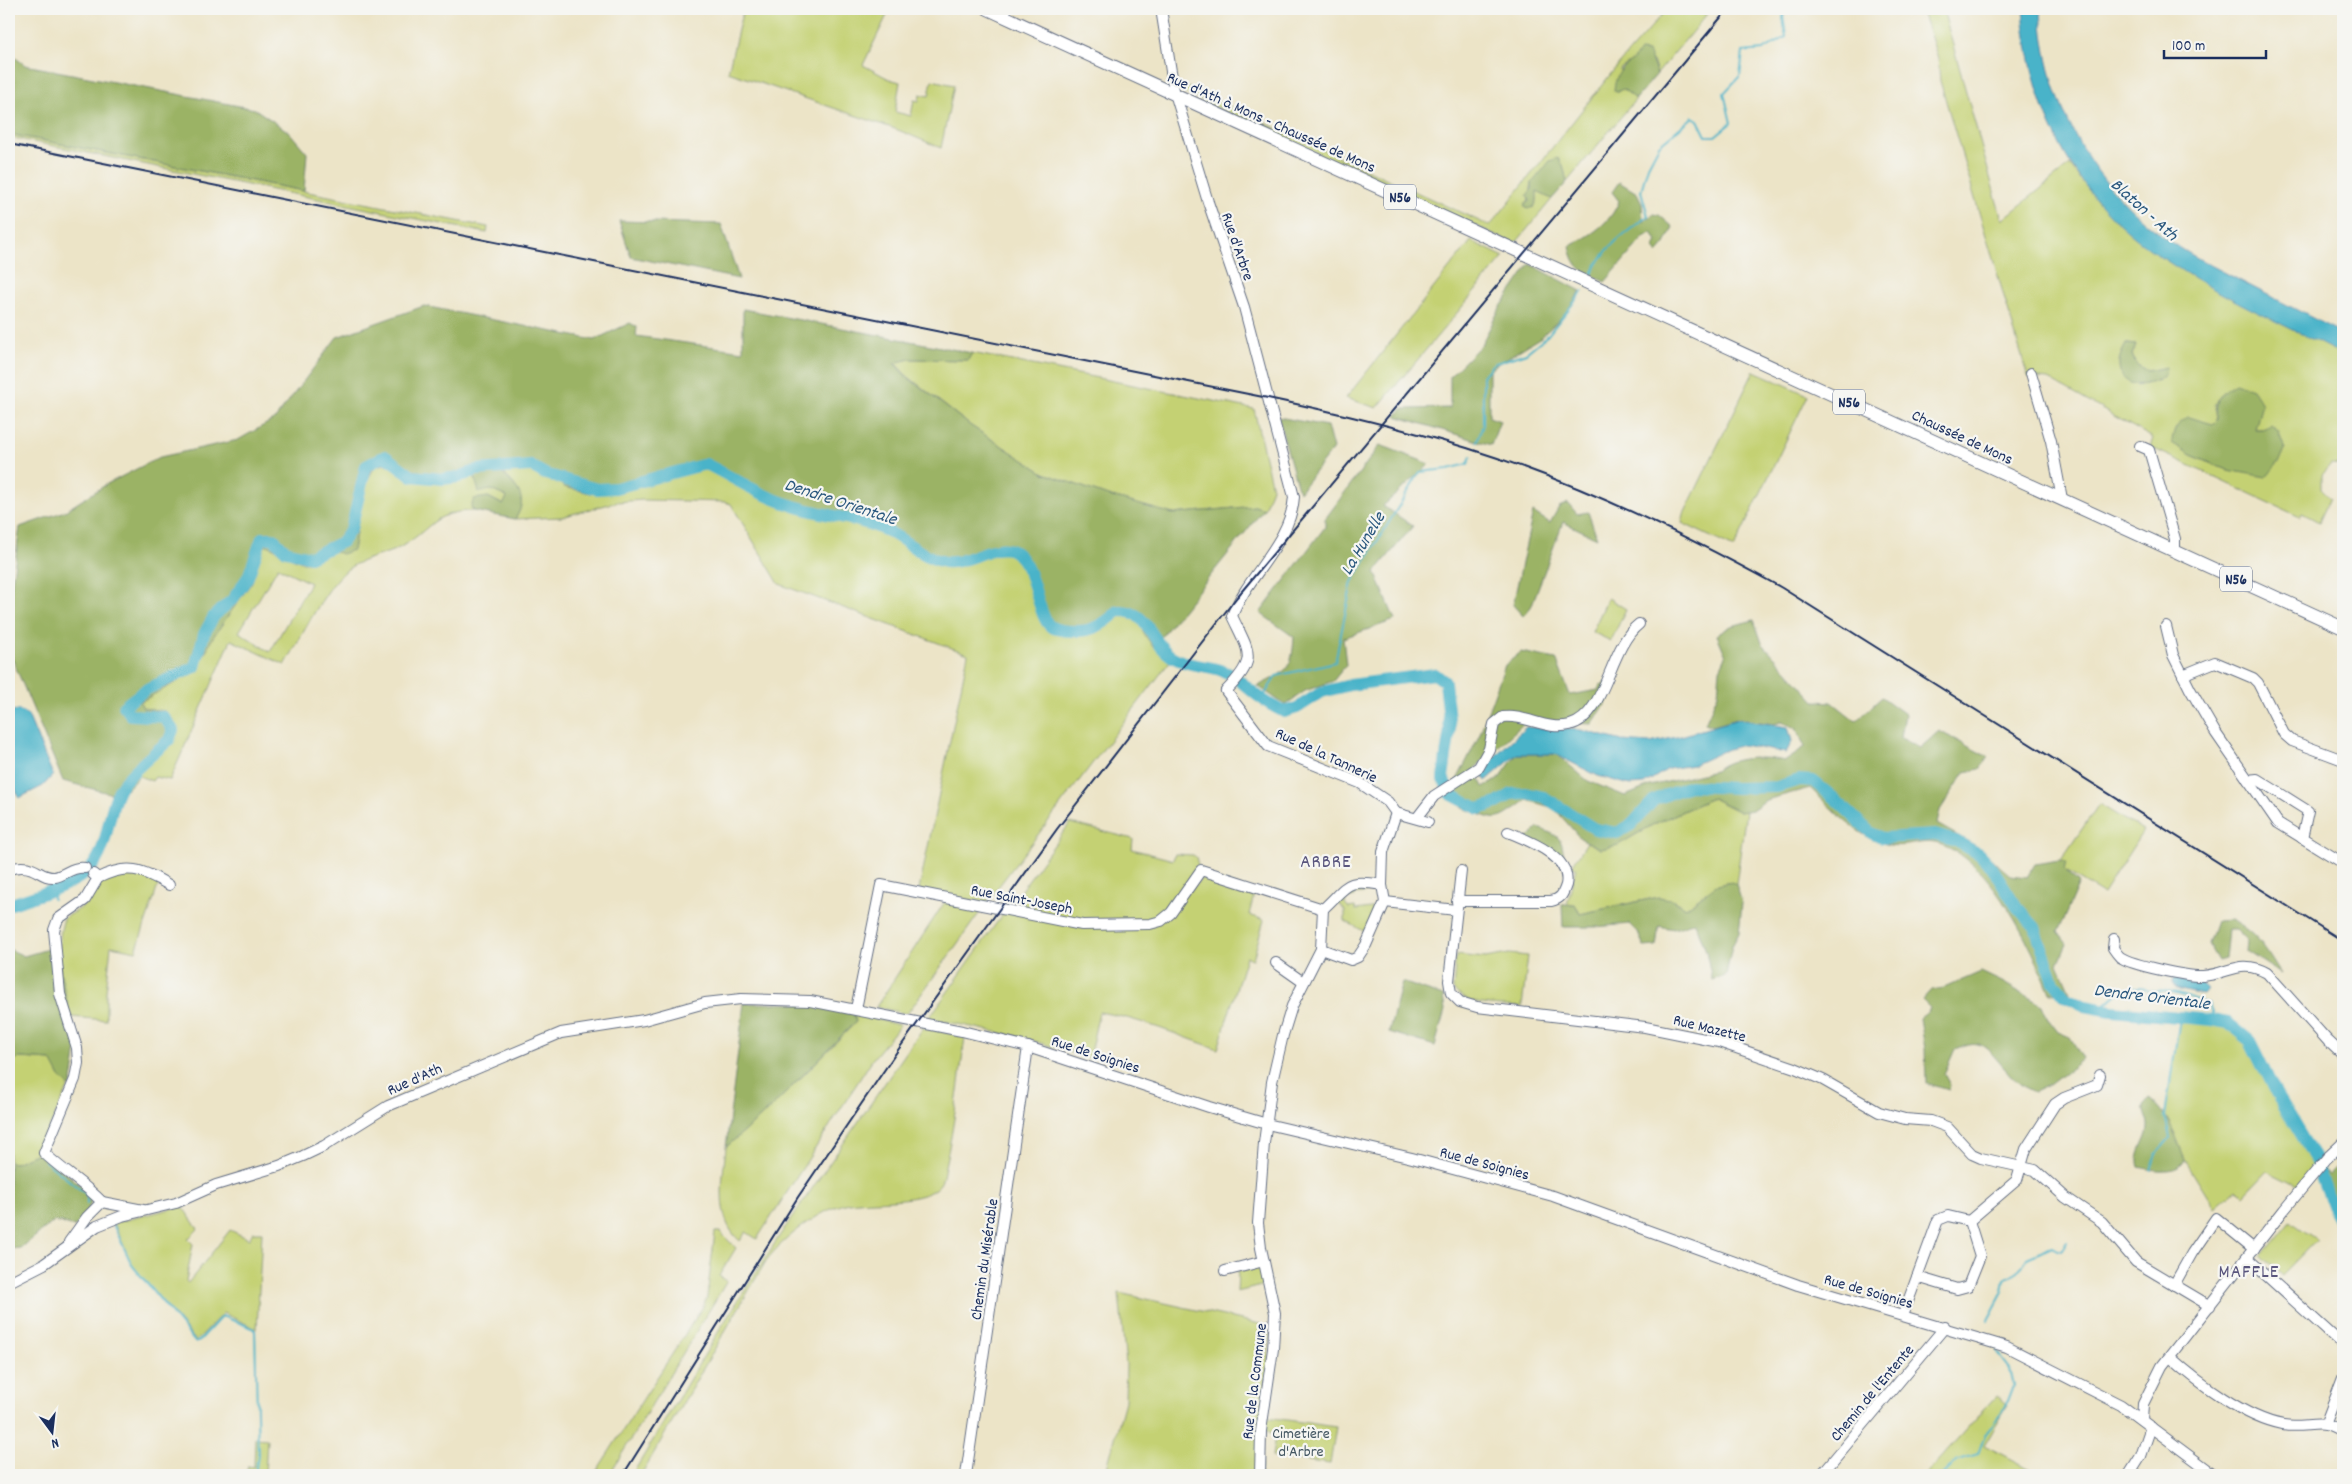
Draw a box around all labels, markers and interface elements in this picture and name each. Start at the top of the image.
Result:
scale bar [2164,28,2267,60]
text: 100 m [2172,36,2205,58]
street label: Rue d'Ath à Mons - Chaussée de Mons [1163,67,1379,180]
water label: Blaton - Ath [2104,174,2183,249]
road number: N56 [1384,184,1416,210]
street label: Rue d'Arbre [1214,210,1259,284]
road number: N56 [1833,390,1865,414]
street label: Chaussée de Mons [1907,405,2017,472]
water label: Dendre Orientale [781,473,901,534]
water label: La Hunelle [1335,507,1393,581]
road number: N56 [2220,566,2252,592]
street label: Rue de la Tannerie [1271,723,1381,790]
district label: ARBRE [1300,850,1352,877]
street label: Rue Saint-Joseph [969,879,1074,922]
water label: Dendre Orientale [2092,979,2212,1018]
street label: Rue Mazette [1671,1009,1748,1050]
street label: Rue de Soignies [1048,1030,1143,1081]
street label: Rue d'Ath [384,1058,446,1103]
street label: Rue de Soignies [1437,1141,1532,1187]
street label: Chemin du Misérable [966,1197,1005,1322]
district label: MAFFLE [2219,1260,2279,1287]
street label: Rue de Soignies [1821,1269,1916,1316]
street label: Rue de la Commune [1237,1322,1274,1441]
street label: Chemin de l'Entente [1825,1340,1920,1447]
north arrow [28,1406,78,1456]
park label: Cimetière d'Arbre [1272,1423,1330,1464]
text: N [49,1432,61,1453]

